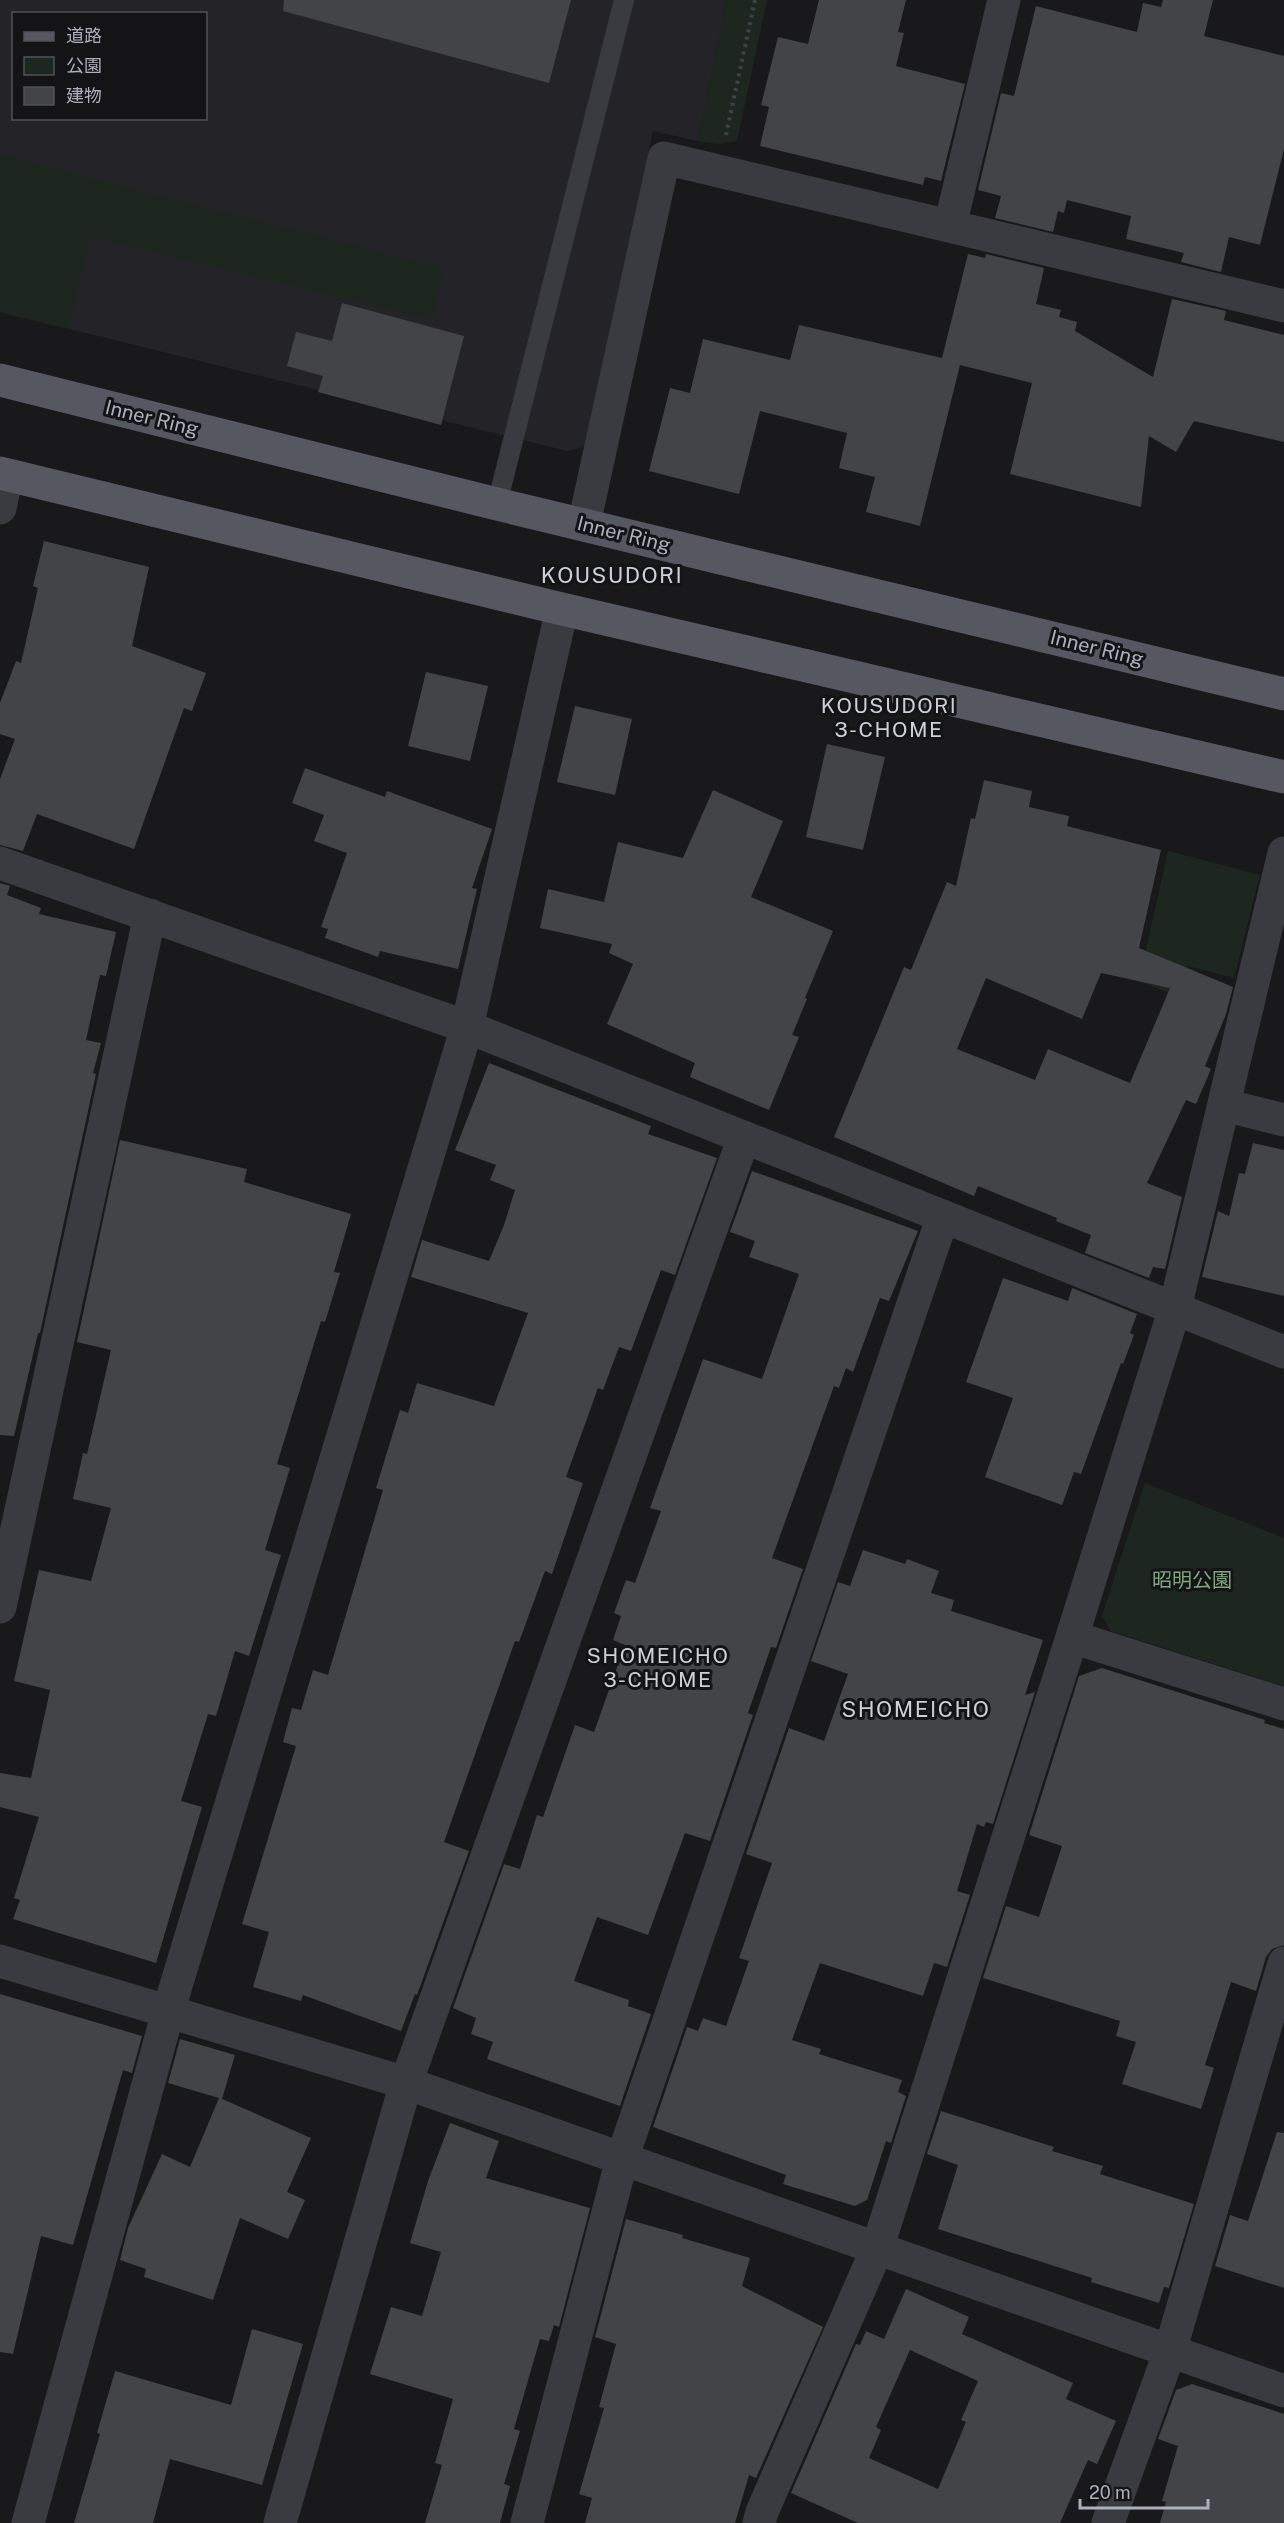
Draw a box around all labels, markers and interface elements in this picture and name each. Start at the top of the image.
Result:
legend [12,12,207,120]
text: 道路 [66,25,102,46]
text: 公園 [66,55,102,76]
text: 建物 [66,85,102,106]
street label: Inner Ring [103,395,201,441]
street label: Inner Ring [575,511,673,557]
district label: KOUSUDORI [541,562,683,588]
street label: Inner Ring [1048,625,1146,671]
district label: KOUSUDORI 3-CHOME [821,693,957,742]
park label: 昭明公園 [1152,1568,1232,1592]
district label: SHOMEICHO 3-CHOME [587,1643,729,1692]
district label: SHOMEICHO [842,1696,990,1722]
scale bar [1080,2472,1208,2510]
text: 20 m [1089,2482,1131,2503]

